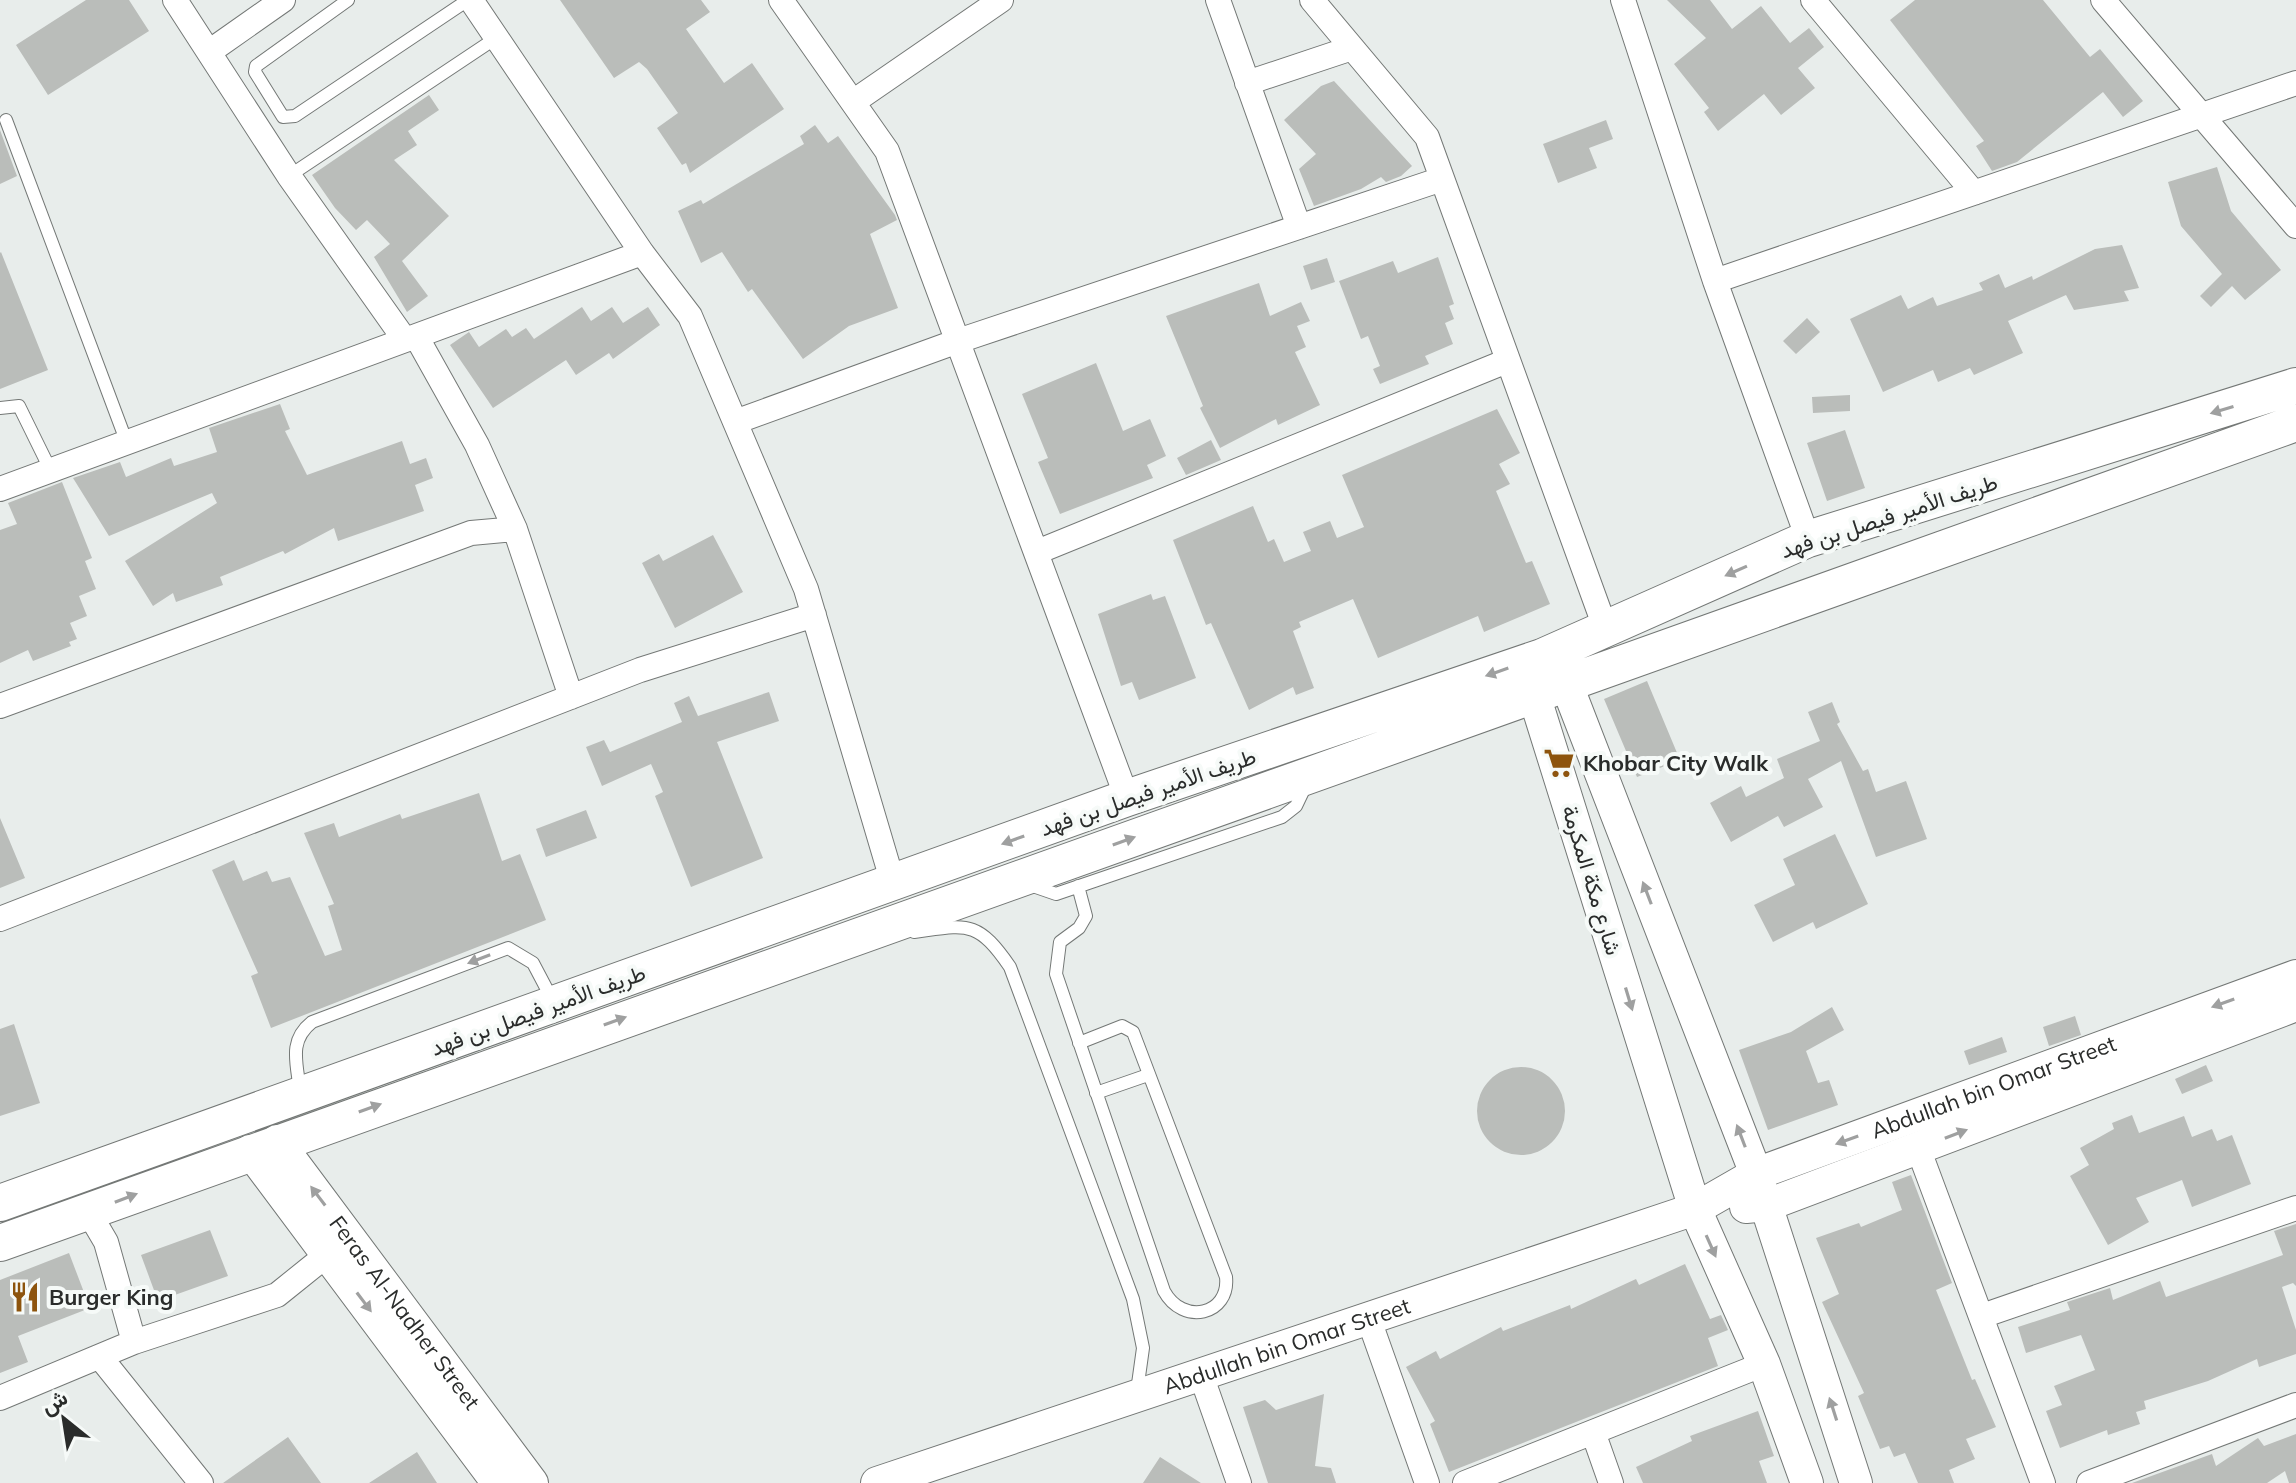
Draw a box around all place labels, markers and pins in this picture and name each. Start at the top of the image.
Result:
supermarket icon: Khobar City Walk [1542,746,1576,780]
place label: Khobar City Walk [1583,749,1769,777]
restaurant icon: Burger King [8,1280,42,1314]
place label: Burger King [49,1283,174,1311]

